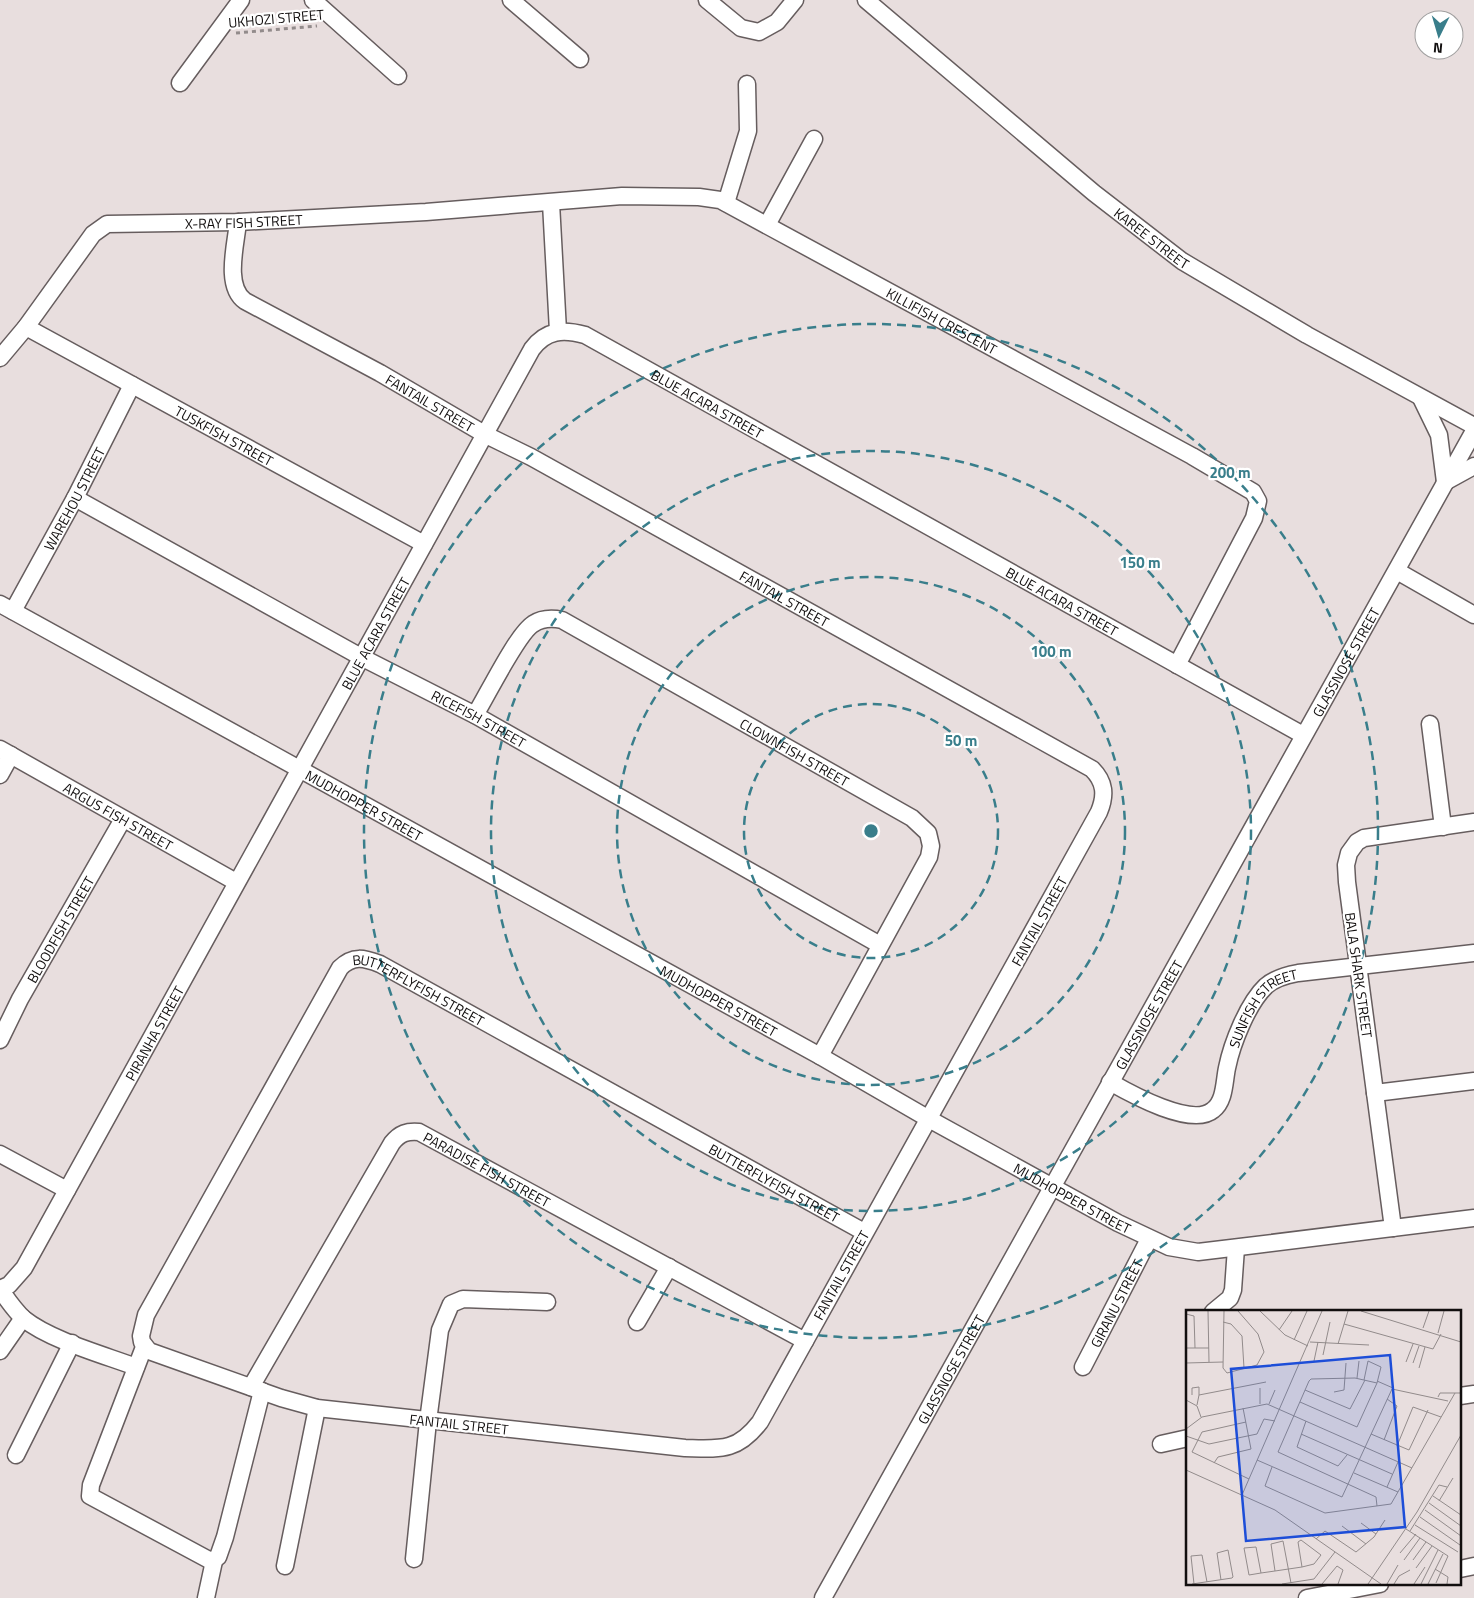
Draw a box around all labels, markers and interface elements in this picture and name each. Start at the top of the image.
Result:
street label: UKHOZI STREET [227,3,325,33]
north arrow [1414,10,1464,60]
text: N [1432,38,1444,59]
street label: KAREE STREET [1110,202,1194,274]
street label: X-RAY FISH STREET [185,208,304,233]
street label: KILLIFISH CRESCENT [883,282,1002,359]
street label: BLUE ACARA STREET [648,364,768,443]
street label: FANTAIL STREET [382,368,479,437]
street label: TUSKFISH STREET [171,400,278,471]
street label: WAREHOU STREET [38,443,110,554]
text: 200 m [1209,461,1251,484]
text: 150 m [1119,551,1161,574]
street label: BLUE ACARA STREET [1002,561,1123,641]
street label: FANTAIL STREET [736,565,834,632]
street label: BLUE ACARA STREET [335,572,415,693]
street label: GLASSNOSE STREET [1306,603,1385,720]
text: 100 m [1030,640,1072,663]
street label: RICEFISH STREET [428,684,531,753]
street label: CLOWNFISH STREET [736,712,854,791]
text: 50 m [945,729,977,752]
street label: MUDHOPPER STREET [302,764,427,846]
street label: ARGUS FISH STREET [60,776,178,855]
centre of rings [862,822,880,840]
street label: BLOODFISH STREET [21,871,99,987]
street label: FANTAIL STREET [1006,872,1073,970]
street label: BALA SHARK STREET [1340,911,1378,1040]
street label: BUTTERFLYFISH STREET [351,948,489,1031]
street label: GLASSNOSE STREET [1109,956,1188,1073]
street label: MUDHOPPER STREET [657,959,782,1041]
street label: SUNFISH STREET [1223,963,1299,1050]
street label: PIRANHA STREET [119,981,189,1084]
street label: PARADISE FISH STREET [420,1126,555,1212]
street label: BUTTERFLYFISH STREET [705,1138,844,1227]
street label: MUDHOPPER STREET [1010,1157,1135,1239]
street label: FANTAIL STREET [808,1226,875,1324]
street label: GIRANU STREET [1084,1255,1148,1351]
street label: GLASSNOSE STREET [912,1310,990,1428]
inset map [1186,1310,1462,1586]
street label: FANTAIL STREET [408,1408,510,1440]

